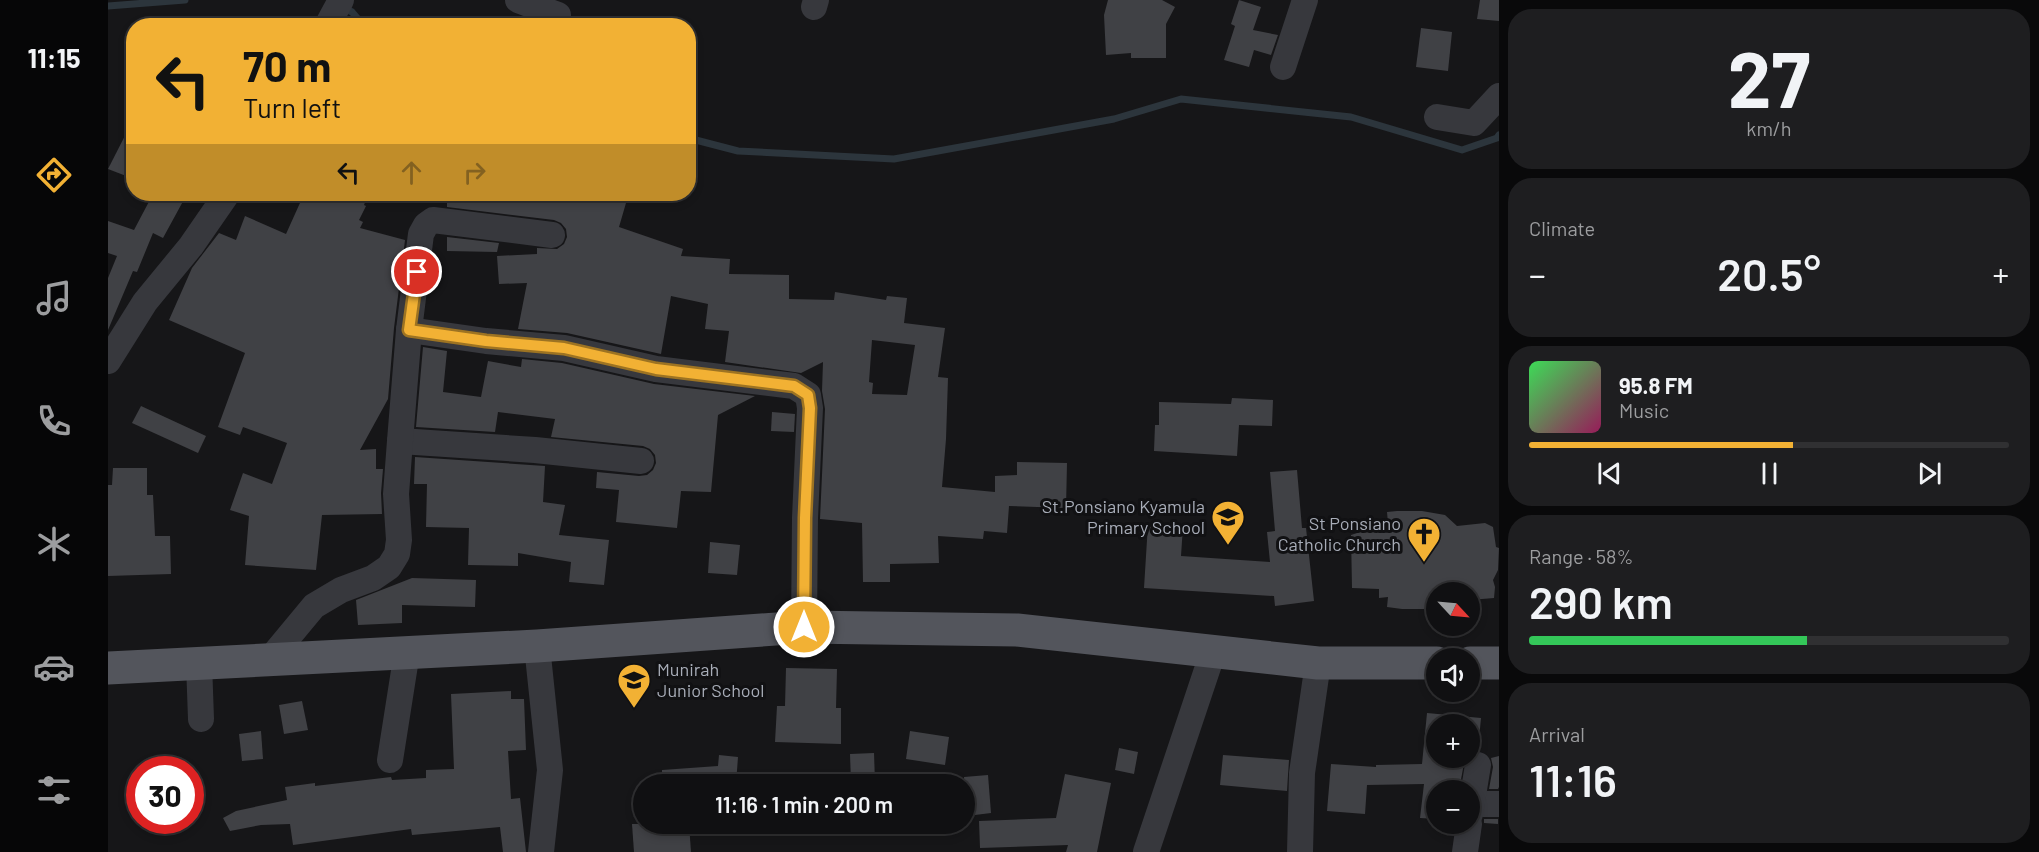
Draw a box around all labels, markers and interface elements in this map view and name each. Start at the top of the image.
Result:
text: 27 [1728,30,1810,124]
text: 70 m [243,40,331,90]
text: 11:15 [27,41,81,73]
icon: left [144,42,222,120]
text: Turn left [243,91,341,123]
text: km/h [1746,116,1792,140]
icon: directions [33,154,75,196]
icon: left [332,156,365,189]
icon: ahead [395,156,428,189]
icon: right [458,156,491,189]
text: Climate [1529,216,1595,240]
pin [391,246,442,297]
text: 20.5° [1717,246,1821,300]
text: − [1529,254,1546,294]
text: + [1992,254,2009,294]
icon: arrive [400,255,433,288]
icon: music [33,277,75,319]
text: 95.8 FM [1619,372,1693,398]
text: Music [1619,398,1669,422]
icon: phone [33,400,75,442]
icon: previous [1593,457,1626,490]
icon: pause [1753,457,1786,490]
icon: next [1913,457,1946,490]
place label: St.Ponsiano Kyamula Primary School [1042,495,1205,538]
school or university icon: St.Ponsiano Kyamula Primary School [1210,499,1246,546]
place label: St Ponsiano Catholic Church [1278,512,1401,555]
church icon: St Ponsiano Catholic Church [1406,516,1442,563]
icon: climate [33,523,75,565]
text: Range · 58% [1529,544,1633,568]
text: 290 km [1529,574,1673,628]
north arrow [1426,582,1480,636]
map controls [1426,582,1480,834]
position arrow [772,595,836,659]
icon: car [33,646,75,688]
button: sound [1426,648,1480,702]
place label: Munirah Junior School [657,658,765,701]
school or university icon: Munirah Junior School [616,662,652,709]
button: + [1426,714,1480,768]
text: Arrival [1529,722,1585,746]
text: 11:16 [1529,752,1617,806]
speed limit sign: 30 [126,756,204,834]
icon: filters [33,769,75,811]
button: − [1426,780,1480,834]
text: 11:16 · 1 min · 200 m [715,791,893,817]

